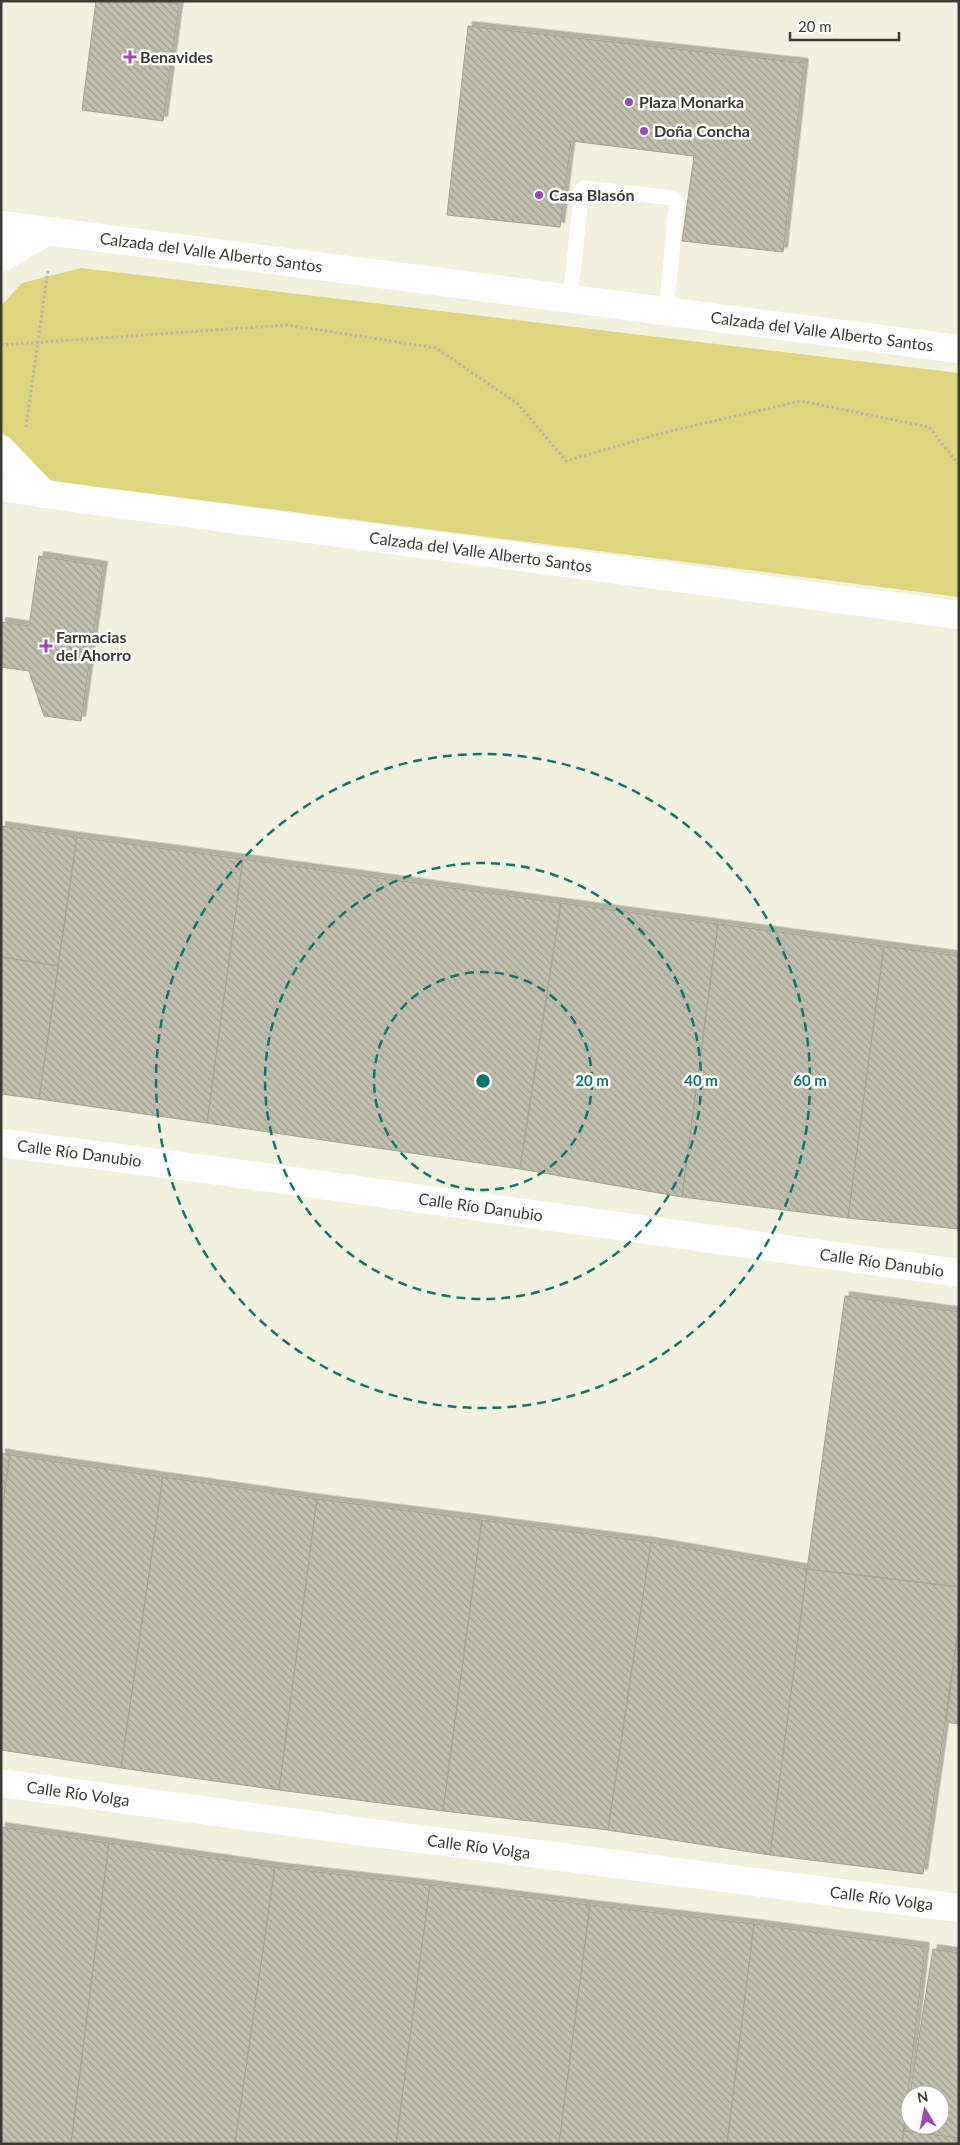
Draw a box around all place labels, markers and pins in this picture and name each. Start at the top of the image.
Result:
place label: Benavides [140,47,213,66]
marker: Benavides [124,51,136,63]
place label: Plaza Monarka [639,92,744,111]
marker: Plaza Monarka [623,96,635,108]
place label: Doña Concha [654,121,750,140]
marker: Doña Concha [638,125,650,137]
place label: Casa Blasón [549,185,635,204]
marker: Casa Blasón [533,189,545,201]
place label: Farmacias del Ahorro [56,627,131,664]
marker: Farmacias del Ahorro [40,640,52,652]
centre of rings [474,1072,492,1090]

